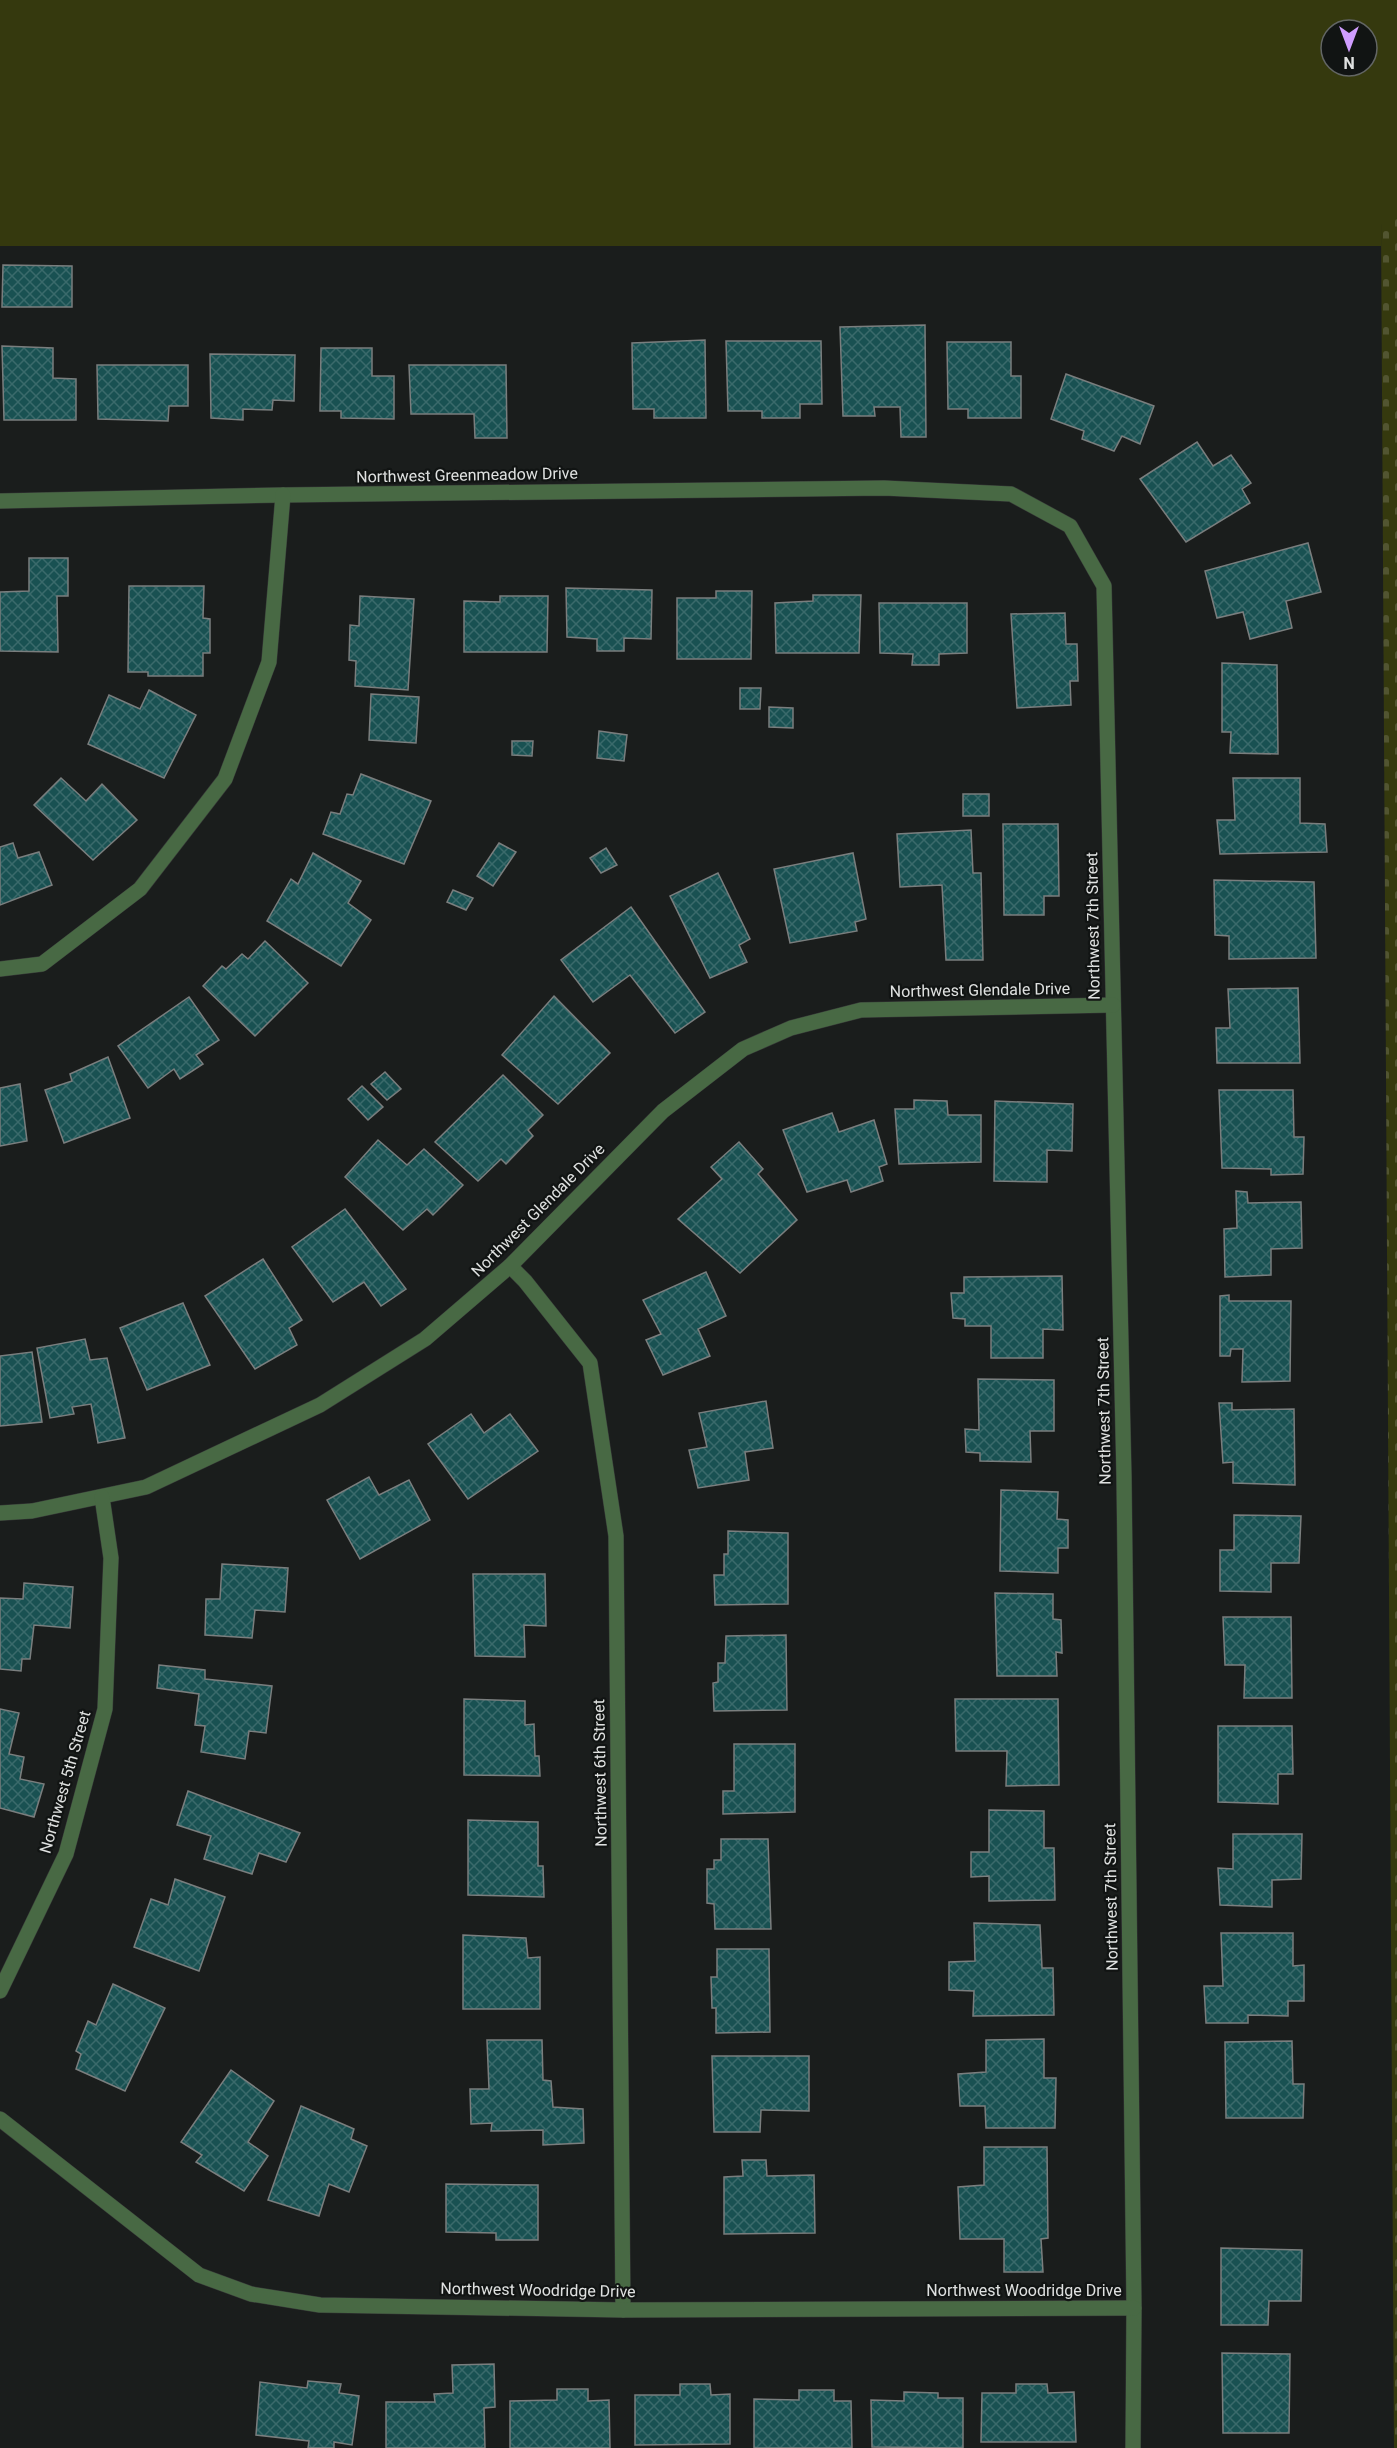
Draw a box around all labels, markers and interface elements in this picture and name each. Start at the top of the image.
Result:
north arrow [1319,18,1379,78]
text: N [1343,53,1355,72]
street label: Northwest Greenmeadow Drive [356,464,578,486]
street label: Northwest 7th Street [1082,852,1104,1000]
street label: Northwest Glendale Drive [890,979,1070,1001]
street label: Northwest Glendale Drive [467,1139,609,1281]
street label: Northwest 7th Street [1093,1337,1115,1485]
street label: Northwest 6th Street [589,1699,611,1847]
street label: Northwest 5th Street [36,1708,94,1856]
street label: Northwest 7th Street [1100,1823,1122,1971]
street label: Northwest Woodridge Drive [440,2279,636,2301]
street label: Northwest Woodridge Drive [926,2281,1122,2300]

